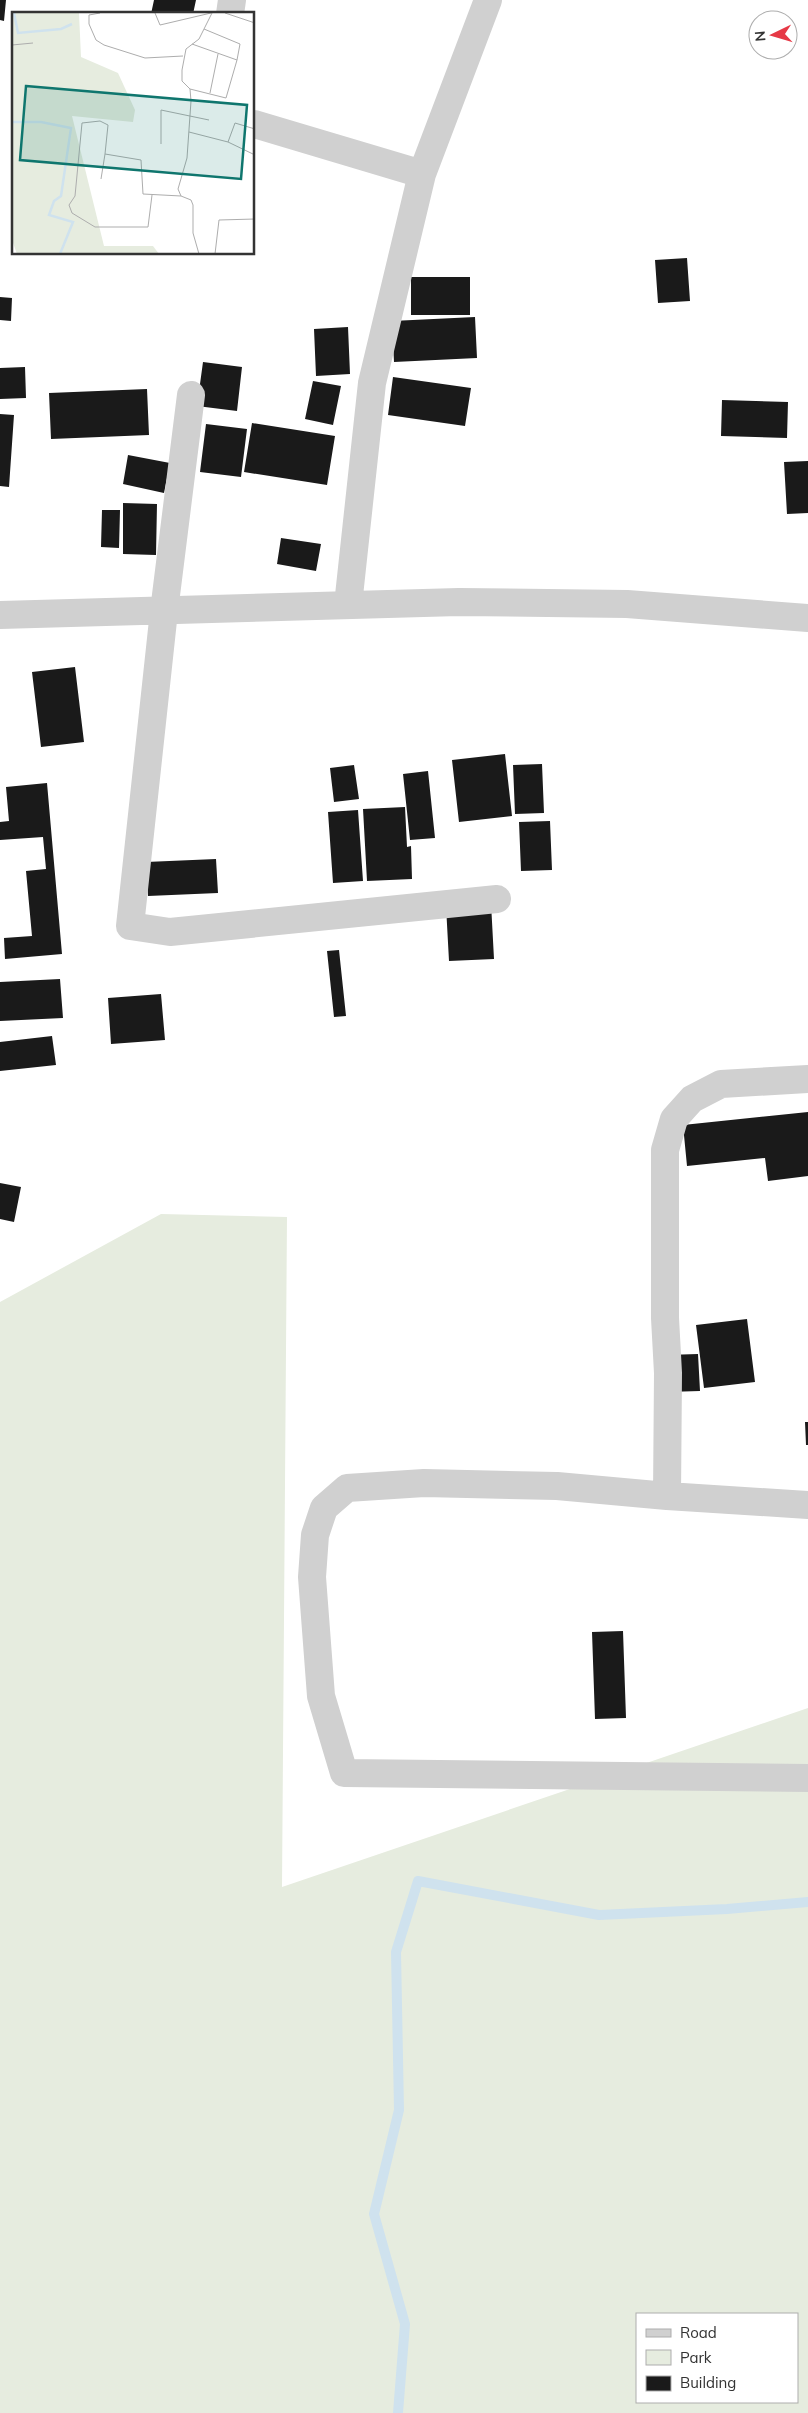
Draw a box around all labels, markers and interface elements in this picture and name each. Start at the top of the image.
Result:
north arrow [748,10,798,60]
inset map [12,12,255,255]
text: N [751,30,769,42]
legend [636,2313,798,2403]
text: Road [680,2323,717,2342]
text: Park [680,2348,712,2367]
text: Building [680,2373,736,2392]

